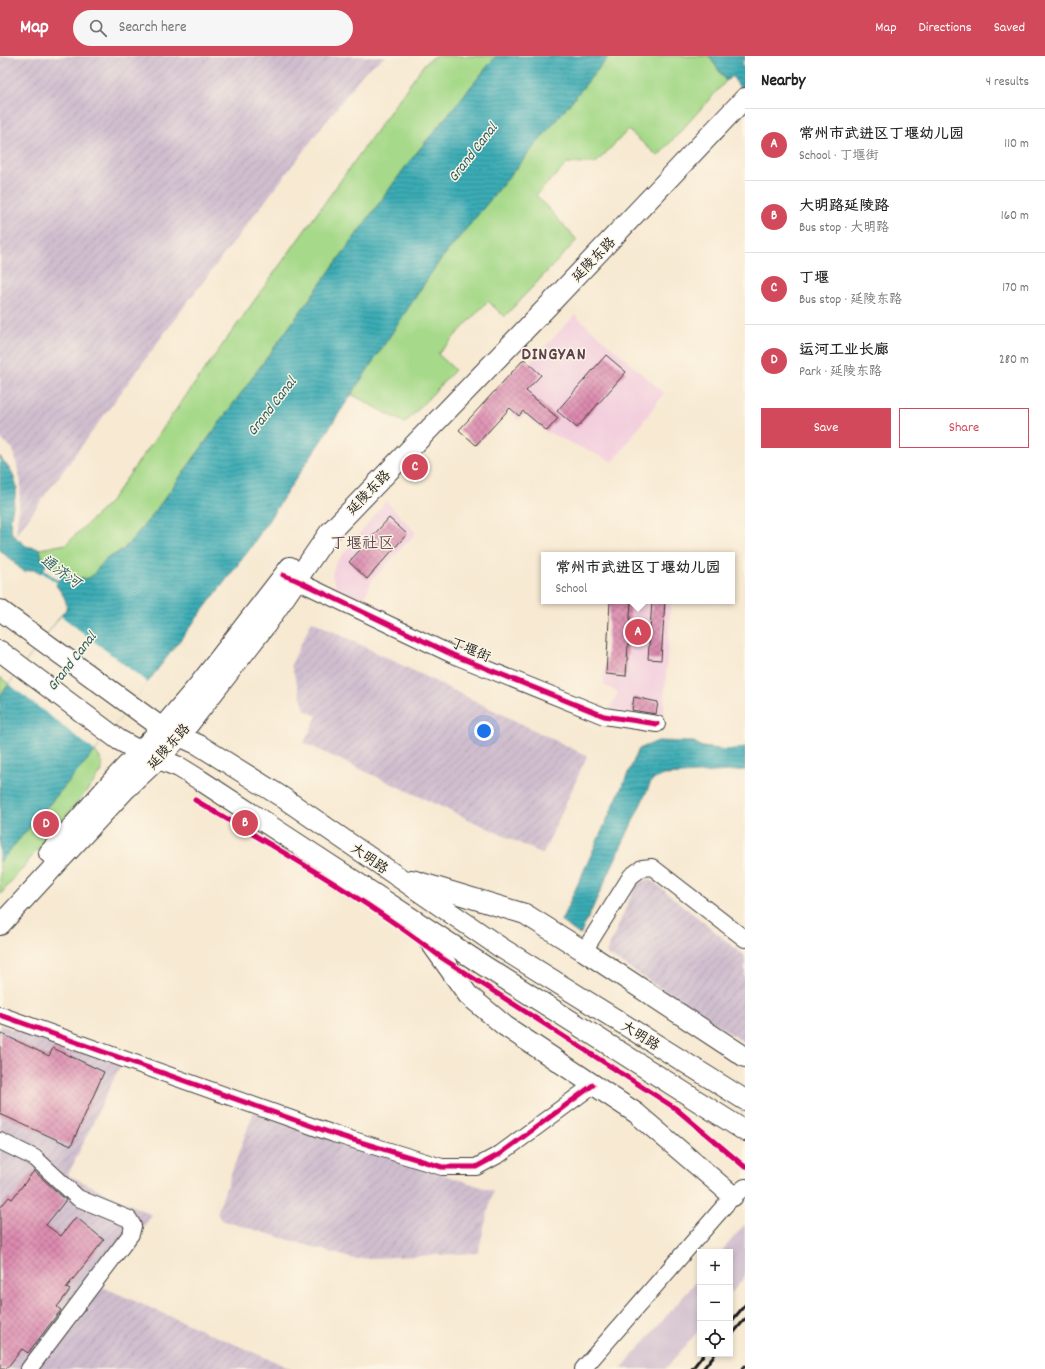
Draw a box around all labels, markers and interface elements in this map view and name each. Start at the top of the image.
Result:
search box [73,10,353,46]
text: Map [20,15,49,42]
icon: search [87,17,109,39]
text: Search here [119,17,187,39]
text: Map [875,18,897,38]
text: Directions [919,18,972,38]
text: Saved [994,18,1025,38]
text: Nearby [761,70,805,94]
text: 4 results [986,73,1029,92]
water label: Grand Canal [443,118,505,187]
text: 常州市武进区丁堰幼儿园 [799,124,964,146]
text: A [770,135,778,154]
text: 110 m [1004,135,1029,154]
text: School · 丁堰街 [799,147,879,166]
text: 大明路延陵路 [799,196,889,218]
text: B [771,207,777,226]
text: 160 m [1001,207,1029,226]
text: Bus stop · 大明路 [799,219,889,238]
street label: 延陵东路 [568,233,621,287]
text: 丁堰 [799,268,829,290]
text: C [771,279,777,298]
text: 170 m [1002,279,1029,298]
text: Bus stop · 延陵东路 [799,291,902,310]
text: 运河工业长廊 [799,340,889,362]
district label: DINGYAN [521,343,587,368]
text: D [771,351,777,370]
text: 280 m [999,351,1029,370]
text: Park · 延陵东路 [799,363,882,382]
water label: Grand Canal [242,372,304,441]
button: Save [761,408,891,448]
button: Share [899,408,1029,448]
pin: C [402,452,428,482]
street label: 延陵东路 [343,466,396,520]
district label: 丁堰社区 [330,533,394,556]
water label: 通济河 [35,550,87,597]
popup [541,552,735,604]
text: 常州市武进区丁堰幼儿园 [555,558,721,580]
text: School [555,580,587,599]
pin: A [625,617,651,647]
water label: Grand Canal [42,627,104,696]
street label: 丁堰街 [447,633,493,668]
street label: 延陵东路 [143,720,196,775]
your location [474,721,494,741]
pin: B [232,808,258,838]
pin: D [33,809,59,839]
street label: 大明路 [346,839,392,880]
street label: 大明路 [617,1017,663,1056]
map controls [697,1249,733,1357]
button: + [697,1249,733,1285]
button: − [697,1285,733,1321]
button: locate [697,1321,733,1357]

